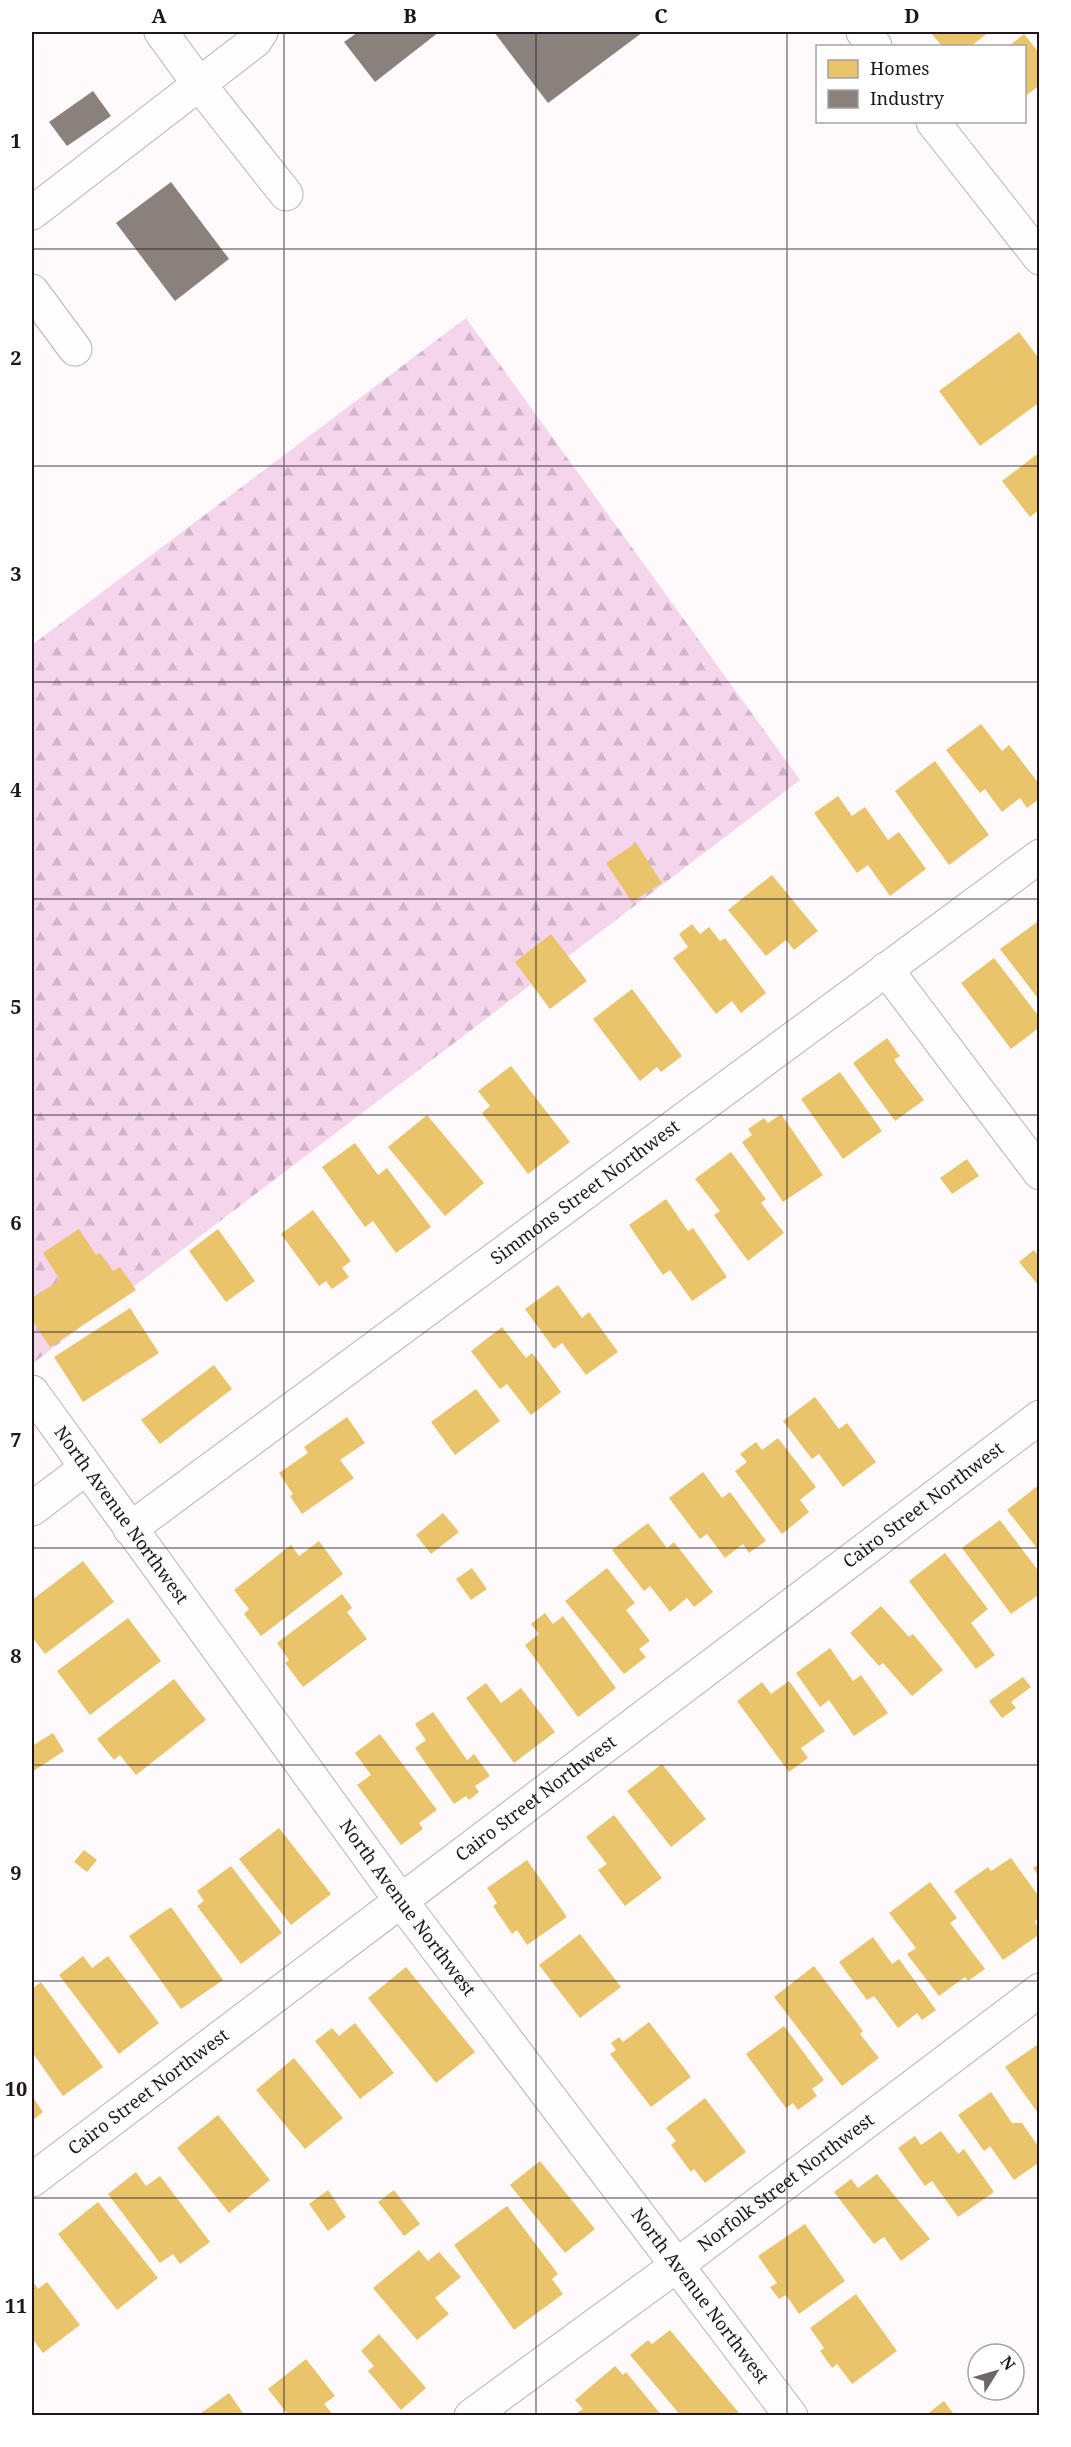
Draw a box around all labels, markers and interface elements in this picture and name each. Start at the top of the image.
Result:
text: A [151,2,167,29]
text: B [403,2,417,29]
text: C [654,2,668,29]
text: D [904,2,920,29]
legend [816,45,1026,123]
text: Homes [870,56,929,80]
text: Industry [870,86,945,110]
text: 1 [10,127,22,154]
text: 2 [10,344,22,371]
text: 3 [10,560,22,587]
text: 4 [10,776,22,803]
text: 5 [10,993,22,1020]
street label: Simmons Street Northwest [485,1114,684,1269]
text: 6 [10,1209,22,1236]
street label: North Avenue Northwest [49,1421,195,1608]
text: 7 [10,1426,22,1453]
street label: Cairo Street Northwest [838,1436,1008,1573]
text: 8 [10,1642,22,1669]
street label: Cairo Street Northwest [450,1729,620,1866]
street label: North Avenue Northwest [335,1814,482,2000]
text: 9 [10,1859,22,1886]
street label: Cairo Street Northwest [63,2023,233,2160]
text: 10 [5,2075,27,2102]
street label: Norfolk Street Northwest [692,2107,878,2256]
street label: North Avenue Northwest [627,2203,775,2388]
text: 11 [5,2292,27,2319]
north arrow [966,2342,1026,2402]
text: N [995,2351,1021,2375]

